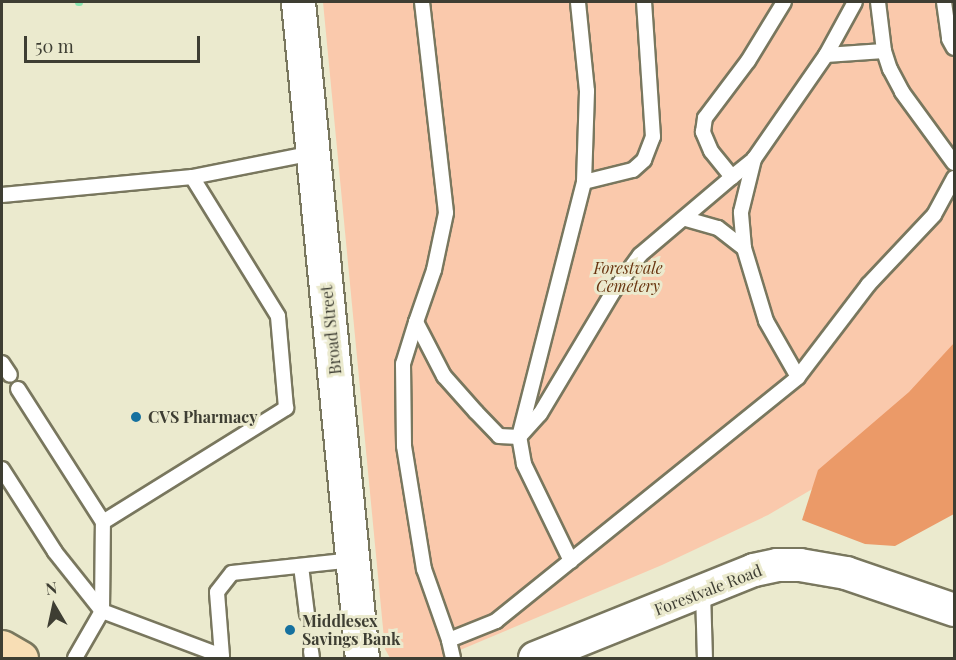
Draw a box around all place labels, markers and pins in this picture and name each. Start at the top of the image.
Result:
place label: CVS Pharmacy [148,407,257,427]
marker: CVS Pharmacy [129,410,143,424]
place label: Middlesex Savings Bank [302,611,400,649]
marker: Middlesex Savings Bank [283,623,297,637]

